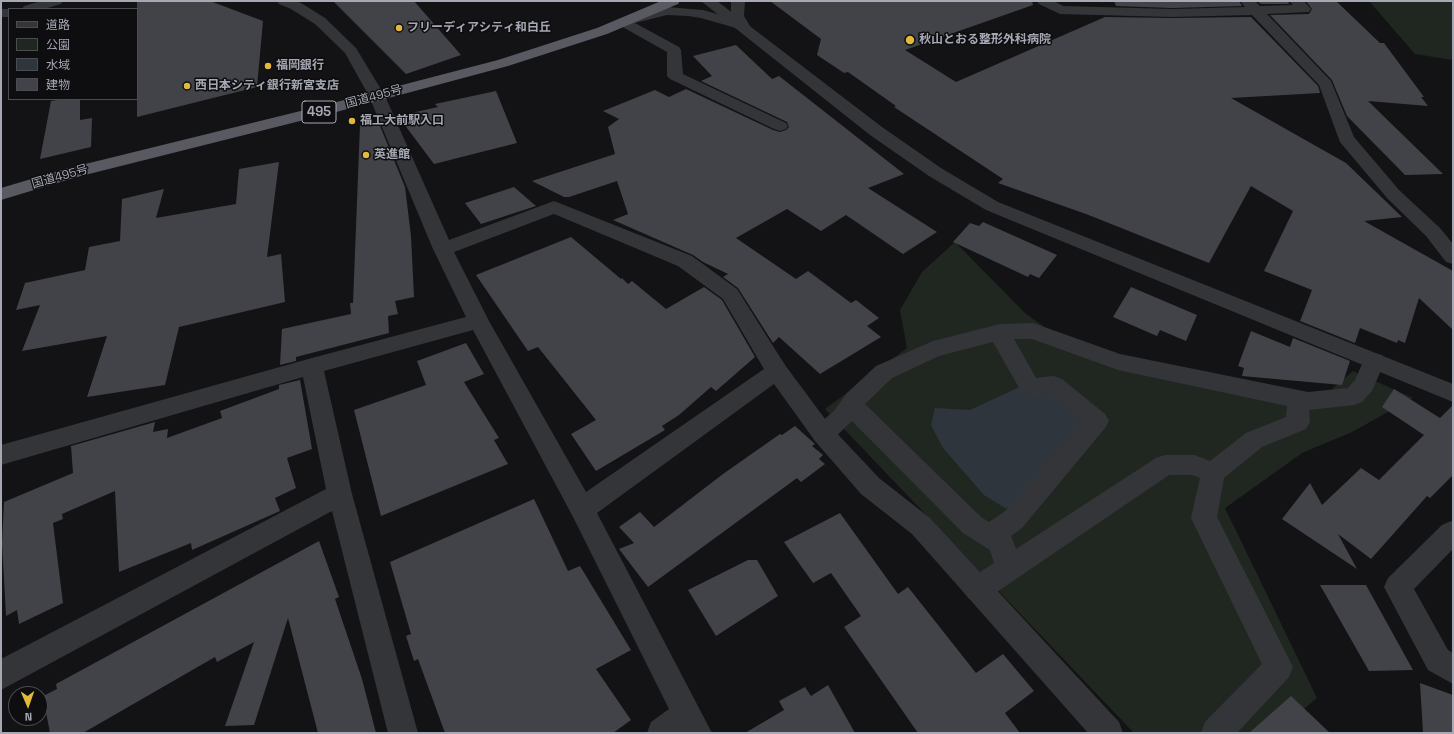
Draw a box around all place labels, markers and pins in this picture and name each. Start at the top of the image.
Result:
place label: フリーディアシティ和白丘 [407,21,551,35]
marker: フリーディアシティ和白丘 [394,23,404,33]
place label: 秋山とおる整形外科病院 [919,33,1051,47]
marker: 秋山とおる整形外科病院 [904,34,916,46]
place label: 福岡銀行 [276,59,324,73]
marker: 福岡銀行 [263,61,273,71]
place label: 西日本シティ銀行新宮支店 [195,79,339,93]
marker: 西日本シティ銀行新宮支店 [182,81,192,91]
place label: 福工大前駅入口 [360,114,444,128]
marker: 福工大前駅入口 [347,116,357,126]
place label: 英進館 [374,148,410,162]
marker: 英進館 [361,150,371,160]

